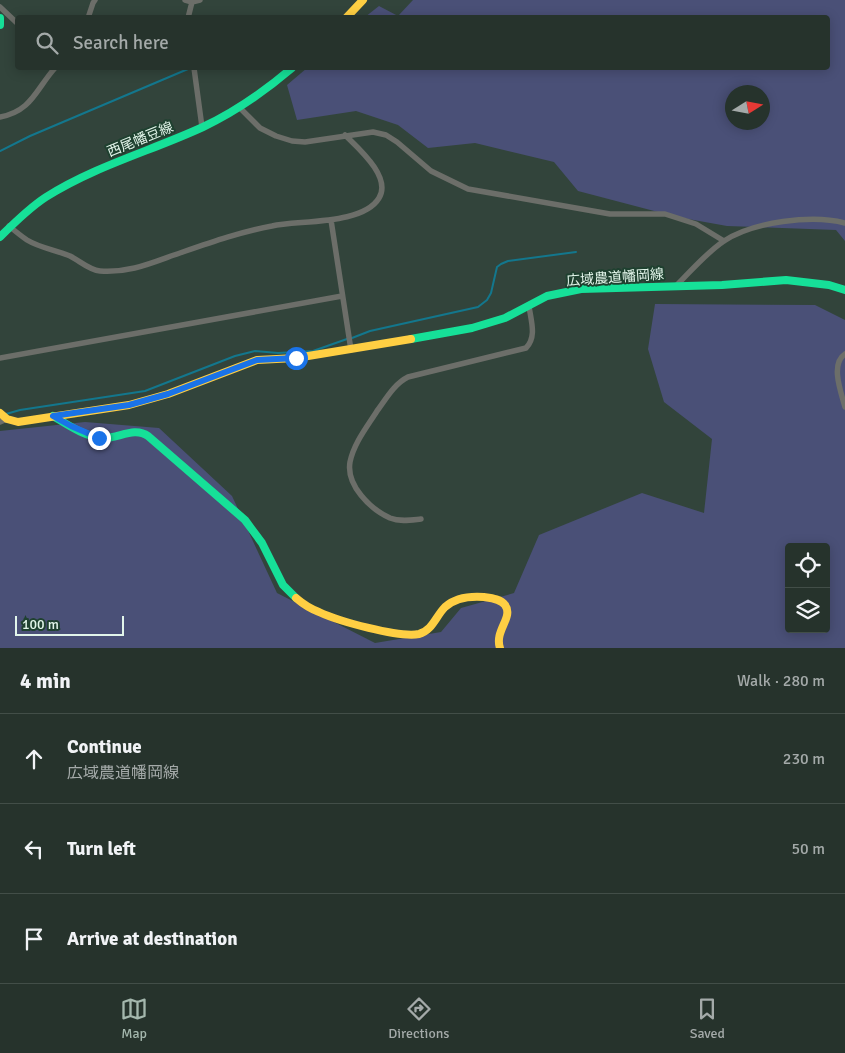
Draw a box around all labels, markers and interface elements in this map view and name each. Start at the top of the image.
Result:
search box [15,15,830,70]
icon: search [33,29,61,57]
text: Search here [73,31,169,55]
north arrow [725,85,770,130]
street label: 西尾幡豆線 [105,118,176,160]
street label: 広域農道幡岡線 [566,266,665,289]
route start [285,347,308,370]
route end [88,427,111,450]
map controls [785,543,830,633]
button: locate [785,543,830,588]
button: layers [785,588,830,633]
scale bar [15,613,124,636]
text: 100 m [22,616,59,633]
text: 4 min [20,668,71,694]
text: Walk · 280 m [737,671,825,691]
text: Continue [67,735,142,759]
icon: ahead [20,745,48,773]
text: 230 m [783,749,825,769]
text: 広域農道幡岡線 [67,763,179,783]
icon: left [20,835,48,863]
text: Turn left [67,837,136,861]
text: 50 m [791,839,825,859]
icon: arrive [20,925,48,953]
text: Arrive at destination [67,927,238,951]
tab: Map [120,995,148,1042]
tab: Directions [388,995,449,1042]
tab: Saved [690,995,725,1042]

